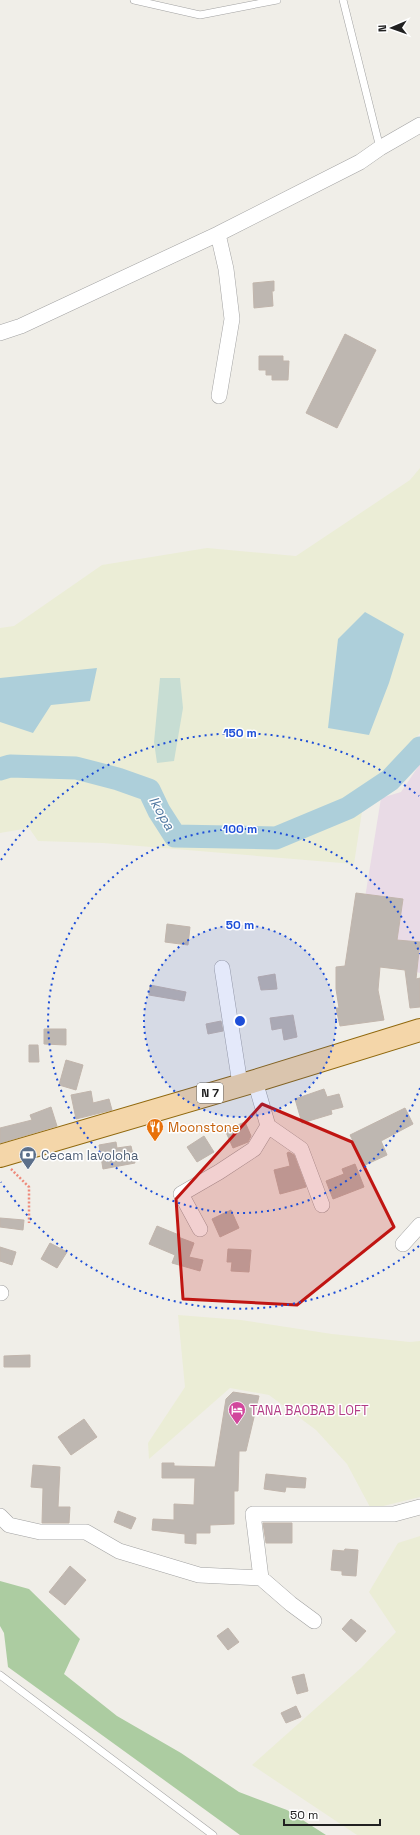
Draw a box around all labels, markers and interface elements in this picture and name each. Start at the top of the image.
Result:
north arrow [372,8,412,48]
text: N [375,24,389,32]
text: 150 m [223,725,257,741]
water label: Ikopa [145,793,179,834]
text: 100 m [223,821,257,837]
text: 50 m [226,917,254,933]
centre of rings [233,1014,247,1028]
road number: N 7 [197,1083,223,1103]
restaurant icon: Moonstone [145,1117,165,1142]
place label: Moonstone [168,1119,239,1136]
bank icon: Cecam Iavoloha [18,1145,38,1170]
place label: Cecam Iavoloha [41,1147,139,1164]
hotel icon: TANA BAOBAB LOFT [227,1400,247,1425]
place label: TANA BAOBAB LOFT [250,1402,369,1419]
scale bar [284,1801,380,1827]
text: 50 m [290,1807,318,1823]

